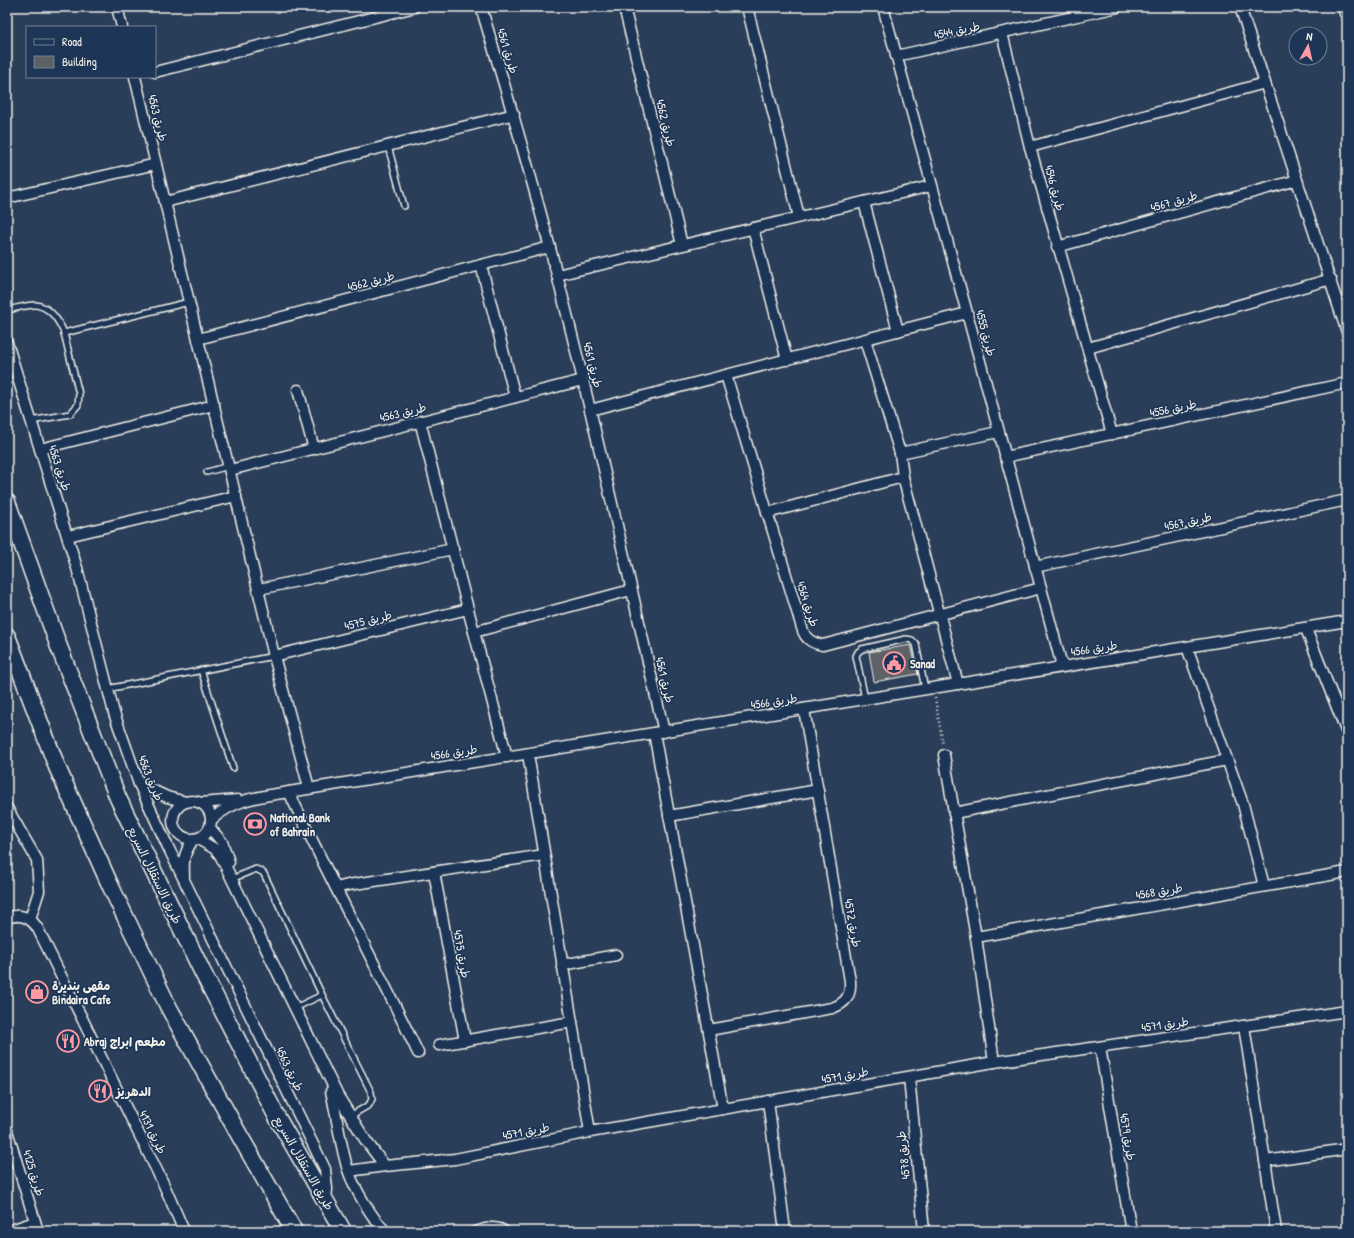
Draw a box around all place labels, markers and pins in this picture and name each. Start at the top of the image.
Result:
public building icon: Sanad [881,650,907,676]
place label: Sanad [910,655,935,672]
place label: National Bank of Bahrain [270,809,330,840]
bank icon: National Bank of Bahrain [242,811,268,837]
place label: مقهى بنديرة Bindaira Cafe [52,977,111,1008]
shop icon: مقهى بنديرة Bindaira Cafe [24,979,50,1005]
restaurant icon: Abraj مطعم ابراج [55,1028,81,1054]
place label: Abraj مطعم ابراج [84,1033,166,1051]
restaurant icon: الدهريز [87,1078,113,1104]
place label: الدهريز [115,1083,151,1100]

